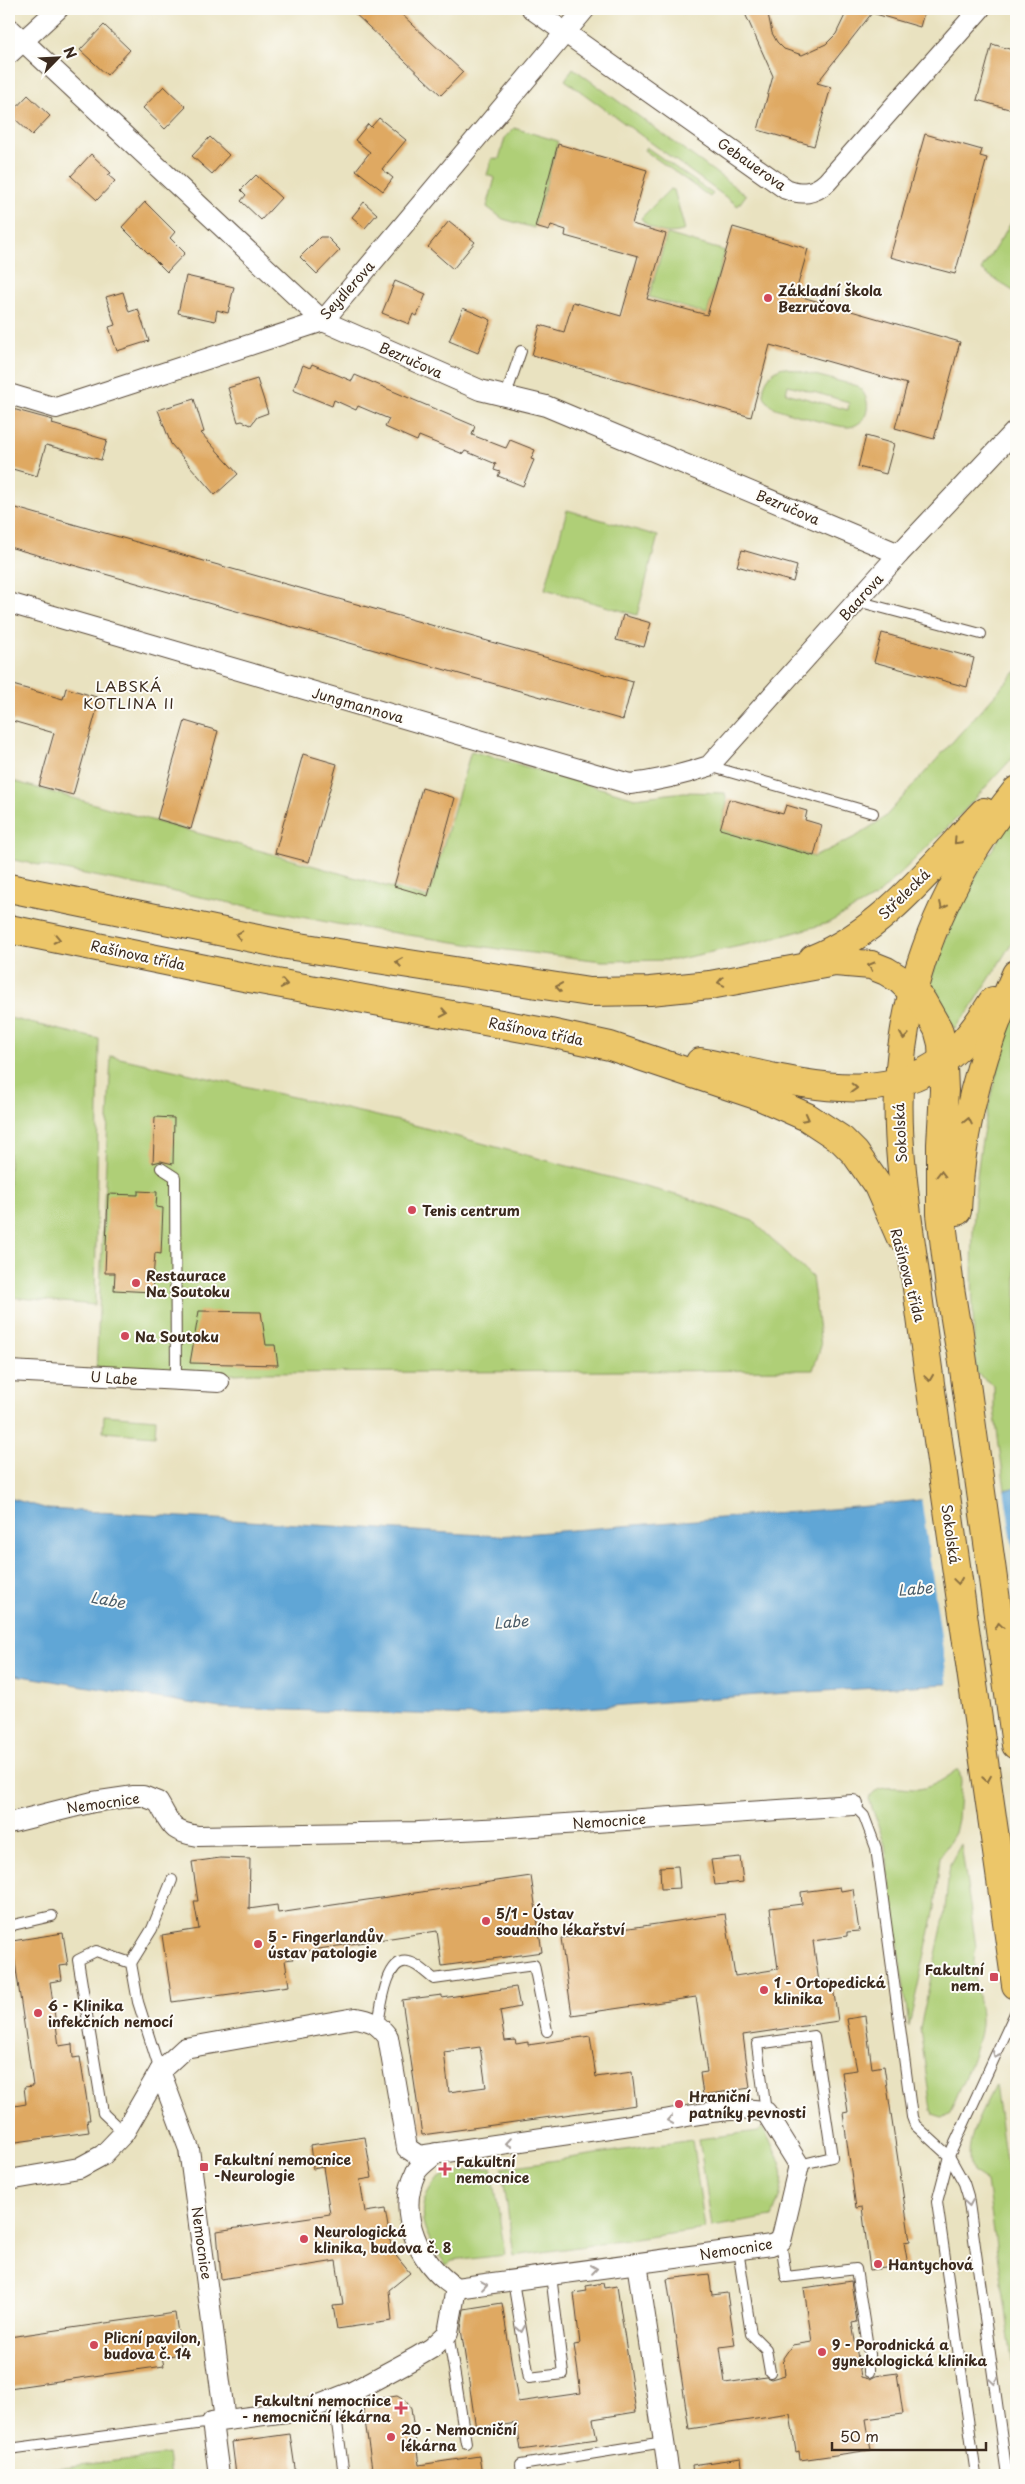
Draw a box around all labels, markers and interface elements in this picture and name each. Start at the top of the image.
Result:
north arrow [32,32,82,82]
text: N [58,43,82,62]
street label: Gebauerova [713,133,791,196]
street label: Seydlerova [315,256,379,324]
place label: Základní škola Bezručova [778,280,883,317]
marker: Základní škola Bezručova [762,292,774,304]
street label: Bezručova [376,337,446,383]
street label: Bezručova [753,484,824,530]
street label: Baarova [834,569,888,625]
district label: LABSKÁ KOTLINA II [83,674,175,714]
street label: Jungmannova [310,682,407,728]
one-way arrow [954,835,963,844]
street label: Střelecká [873,864,935,924]
one-way arrow [939,901,950,910]
one-way arrow [234,930,243,941]
one-way arrow [52,933,61,943]
street label: Rašínova třída [89,935,188,975]
one-way arrow [394,958,403,968]
one-way arrow [867,962,875,972]
one-way arrow [716,977,725,987]
one-way arrow [280,979,289,989]
one-way arrow [555,983,564,993]
one-way arrow [440,1008,449,1018]
street label: Rašínova třída [487,1012,586,1051]
one-way arrow [899,1033,910,1041]
one-way arrow [851,1082,859,1093]
street label: Sokolská [888,1102,912,1163]
one-way arrow [801,1111,810,1121]
one-way arrow [963,1116,973,1125]
one-way arrow [936,1169,946,1177]
place label: Tenis centrum [422,1200,520,1221]
marker: Tenis centrum [406,1204,418,1216]
street label: Rašínova třída [885,1226,931,1325]
place label: Restaurace Na Soutoku [146,1265,230,1302]
marker: Restaurace Na Soutoku [130,1277,142,1289]
place label: Na Soutoku [135,1326,219,1347]
marker: Na Soutoku [119,1330,131,1342]
street label: U Labe [90,1366,139,1390]
one-way arrow [923,1374,934,1382]
street label: Sokolská [936,1503,966,1565]
water label: Labe [897,1575,934,1601]
one-way arrow [952,1577,963,1585]
water label: Labe [89,1585,128,1613]
water label: Labe [493,1608,530,1634]
one-way arrow [994,1622,1005,1630]
one-way arrow [982,1775,992,1784]
street label: Nemocnice [65,1787,141,1819]
street label: Nemocnice [572,1808,646,1834]
place label: 5/1 - Ústav soudního lékařství [496,1903,625,1940]
marker: 5/1 - Ústav soudního lékařství [480,1915,492,1927]
place label: 5 - Fingerlandův ústav patologie [268,1926,384,1963]
marker: 5 - Fingerlandův ústav patologie [252,1938,264,1950]
place label: Fakultní nem. [925,1959,985,1996]
marker: Fakultní nem. [988,1971,1000,1983]
place label: 1 - Ortopedická klinika [774,1972,886,2009]
marker: 1 - Ortopedická klinika [758,1984,770,1996]
place label: 6 - Klinika infekčních nemocí [48,1995,174,2032]
marker: 6 - Klinika infekčních nemocí [32,2007,44,2019]
one-way arrow [992,2050,1003,2059]
place label: Hraniční patníky pevnosti [689,2086,806,2123]
marker: Hraniční patníky pevnosti [673,2098,685,2110]
one-way arrow [665,2114,674,2124]
one-way arrow [505,2137,513,2148]
place label: Fakultní nemocnice -Neurologie [214,2149,351,2186]
place label: Fakultní nemocnice [456,2151,530,2188]
marker: Fakultní nemocnice -Neurologie [198,2161,210,2173]
marker: Fakultní nemocnice [438,2162,452,2176]
one-way arrow [963,2199,974,2207]
street label: Nemocnice [186,2205,218,2281]
place label: Neurologická klinika, budova č. 8 [314,2221,452,2258]
marker: Neurologická klinika, budova č. 8 [298,2233,310,2245]
street label: Nemocnice [698,2233,774,2265]
place label: Hantychová [888,2254,974,2275]
marker: Hantychová [872,2258,884,2270]
one-way arrow [589,2265,598,2275]
one-way arrow [480,2280,489,2290]
one-way arrow [515,2325,526,2333]
place label: Plicní pavilon, budova č. 14 [104,2327,201,2364]
place label: 9 - Porodnická a gynekologická klinika [832,2334,988,2371]
marker: Plicní pavilon, budova č. 14 [88,2339,100,2351]
marker: 9 - Porodnická a gynekologická klinika [816,2346,828,2358]
one-way arrow [988,2377,999,2385]
place label: Fakultní nemocnice - nemocniční lékárna [242,2390,391,2427]
marker: Fakultní nemocnice - nemocniční lékárna [395,2402,407,2414]
place label: 20 - Nemocniční lékárna [401,2419,518,2456]
scale bar [832,2419,986,2451]
text: 50 m [840,2424,879,2447]
marker: 20 - Nemocniční lékárna [385,2431,397,2443]

